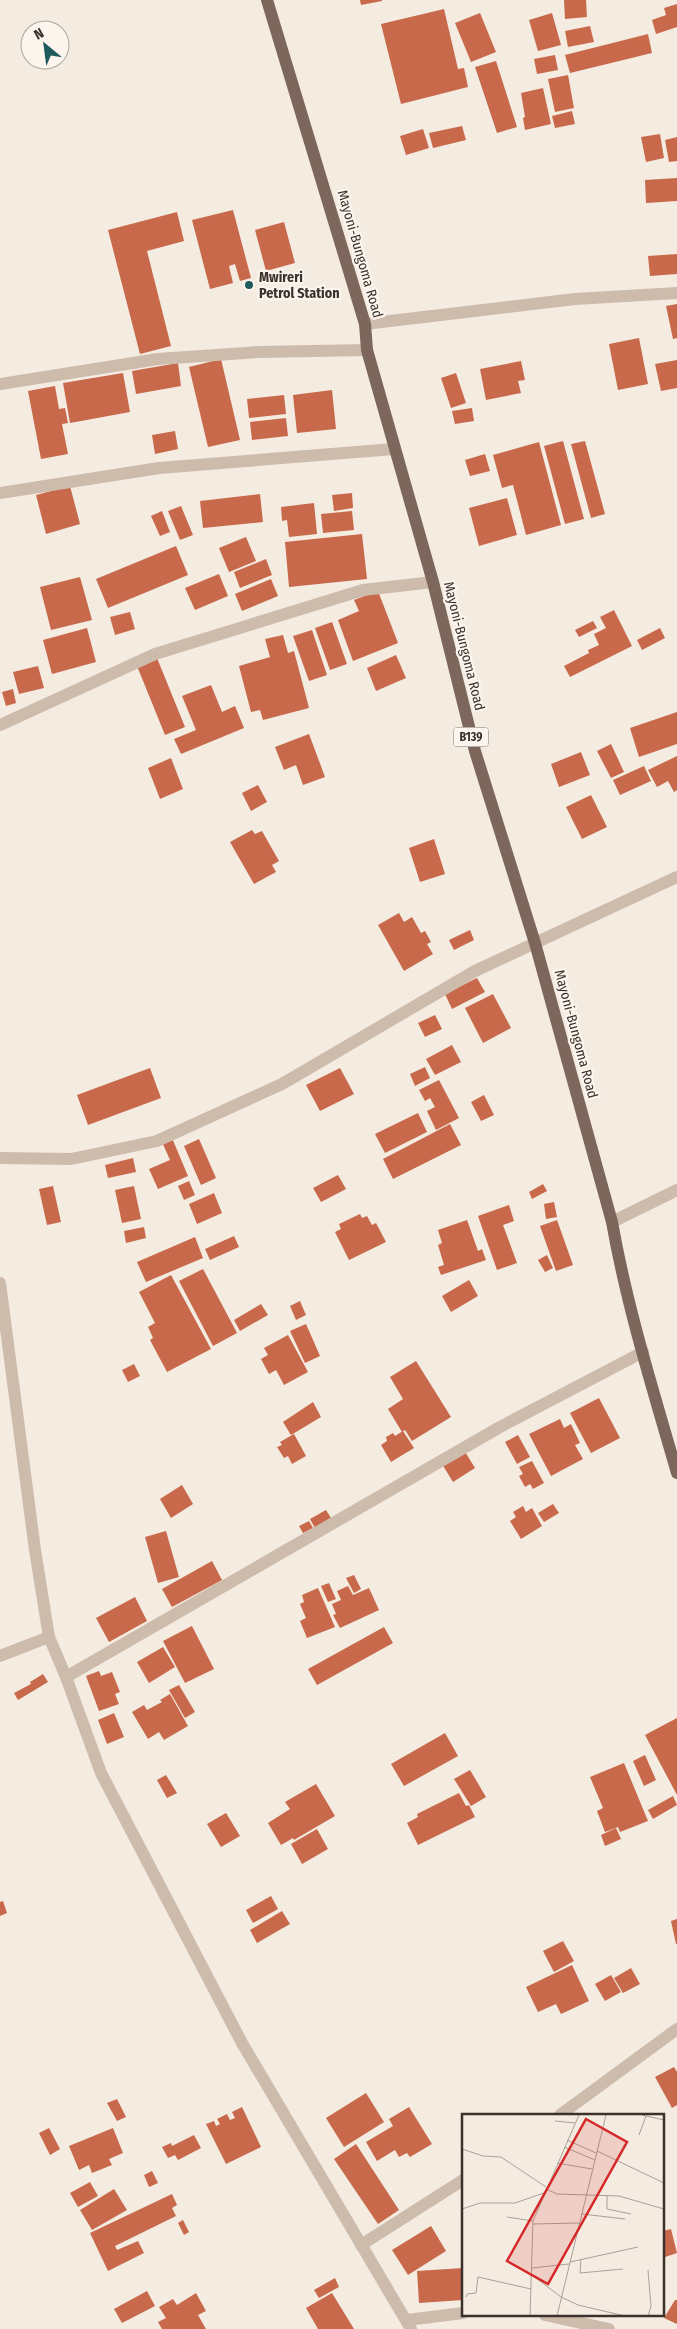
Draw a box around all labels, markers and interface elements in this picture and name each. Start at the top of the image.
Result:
north arrow [20,20,70,70]
text: N [31,25,47,44]
street label: Mayoni-Bungoma Road [334,188,386,320]
place label: Mwireri Petrol Station [259,269,340,302]
marker: Mwireri Petrol Station [243,279,255,291]
street label: Mayoni-Bungoma Road [440,580,488,712]
road number: B139 [454,728,488,746]
street label: Mayoni-Bungoma Road [551,968,601,1100]
inset map [462,2114,664,2316]

